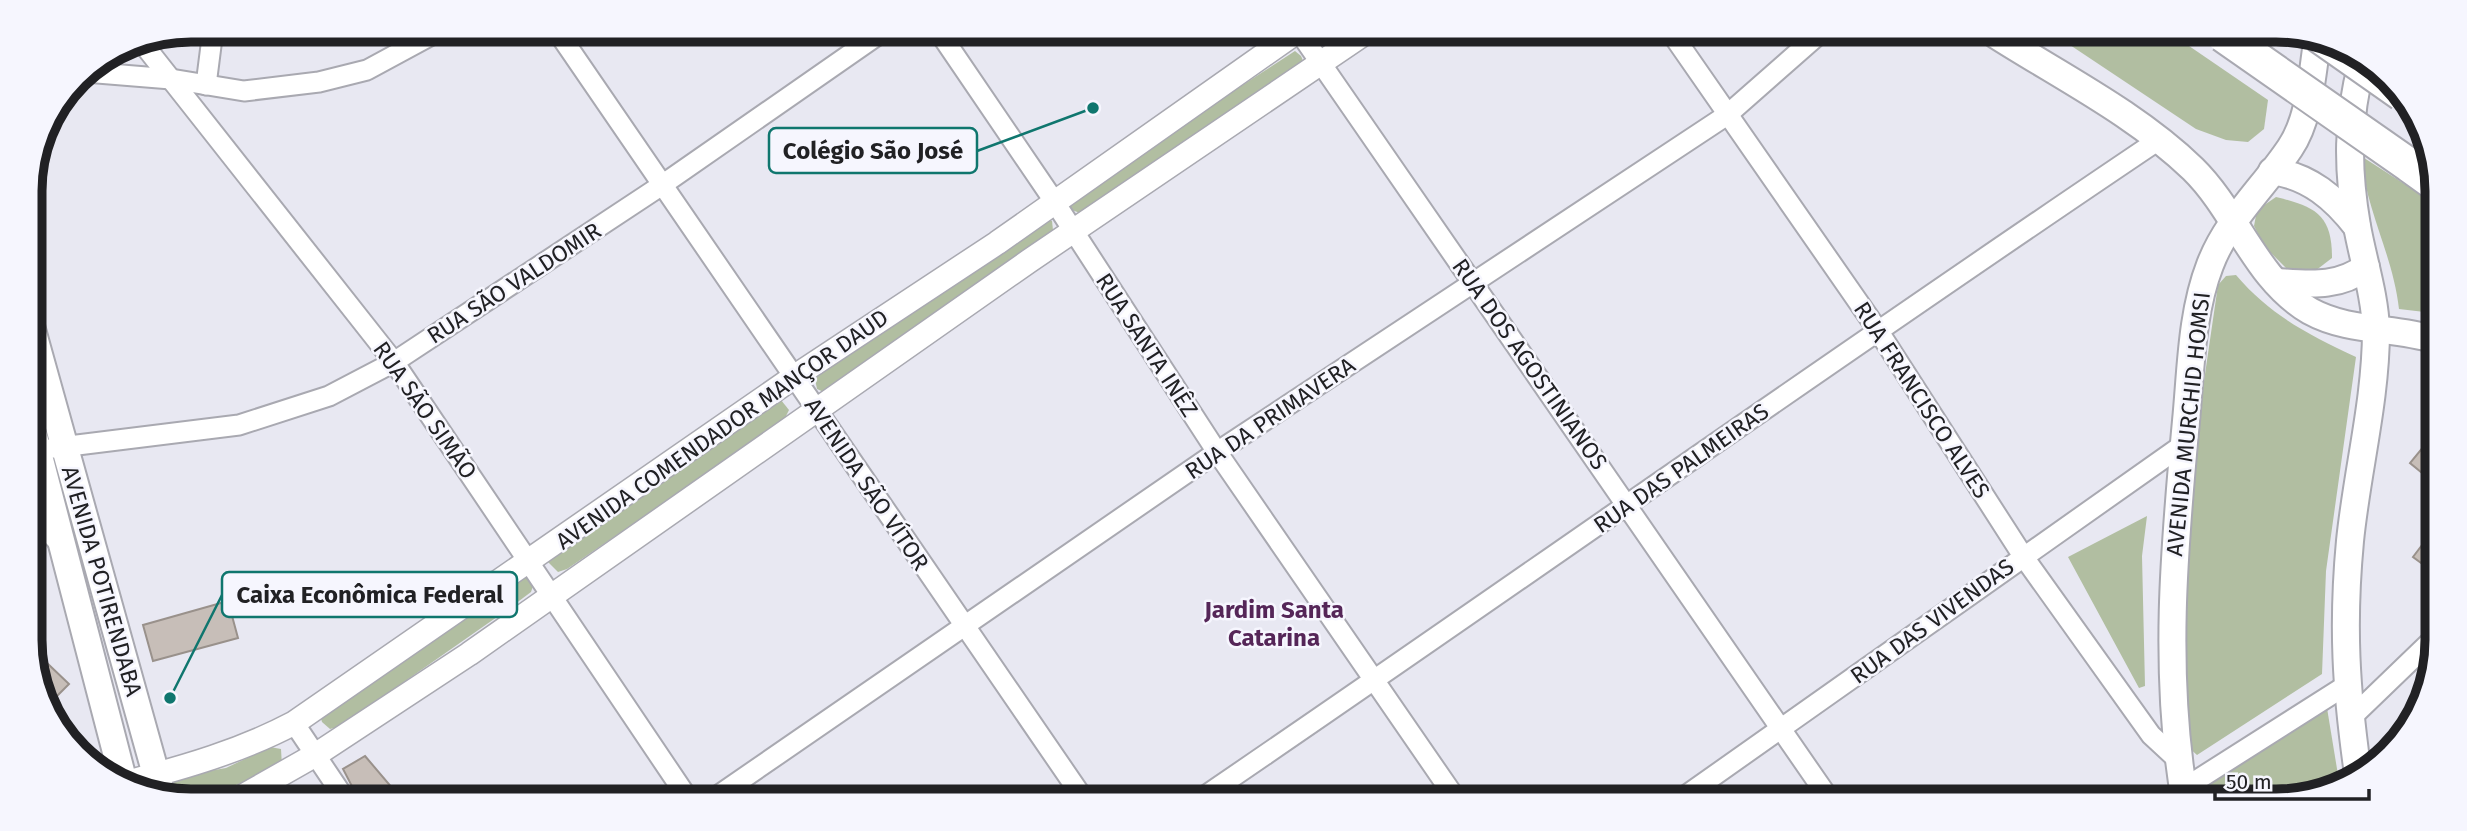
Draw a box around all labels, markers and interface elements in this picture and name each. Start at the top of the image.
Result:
callout: Colégio São José [769,128,977,173]
text: Colégio São José [783,137,963,165]
street label: RUA SÃO VALDOMIR [422,216,606,350]
street label: RUA DOS AGOSTINIANOS [1446,253,1614,475]
street label: RUA SANTA INÊZ [1090,268,1204,422]
street label: AVENIDA MURCHID HOMSI [2160,290,2216,558]
street label: RUA FRANCISCO ALVES [1848,296,1996,504]
street label: AVENIDA COMENDADOR MANÇOR DAUD [550,303,894,555]
street label: RUA SÃO SIMÃO [367,336,483,484]
street label: RUA DA PRIMAVERA [1180,350,1361,485]
street label: AVENIDA SÃO VÍTOR [799,392,936,576]
street label: RUA DAS PALMEIRAS [1588,397,1774,539]
street label: AVENIDA POTIRENDABA [56,463,149,700]
street label: RUA DAS VIVENDAS [1845,552,2019,690]
callout: Caixa Econômica Federal [222,572,517,617]
text: Caixa Econômica Federal [237,581,504,609]
district label: Jardim Santa Catarina [1203,596,1344,652]
scale bar [2215,758,2369,802]
text: 50 m [2226,769,2272,795]

